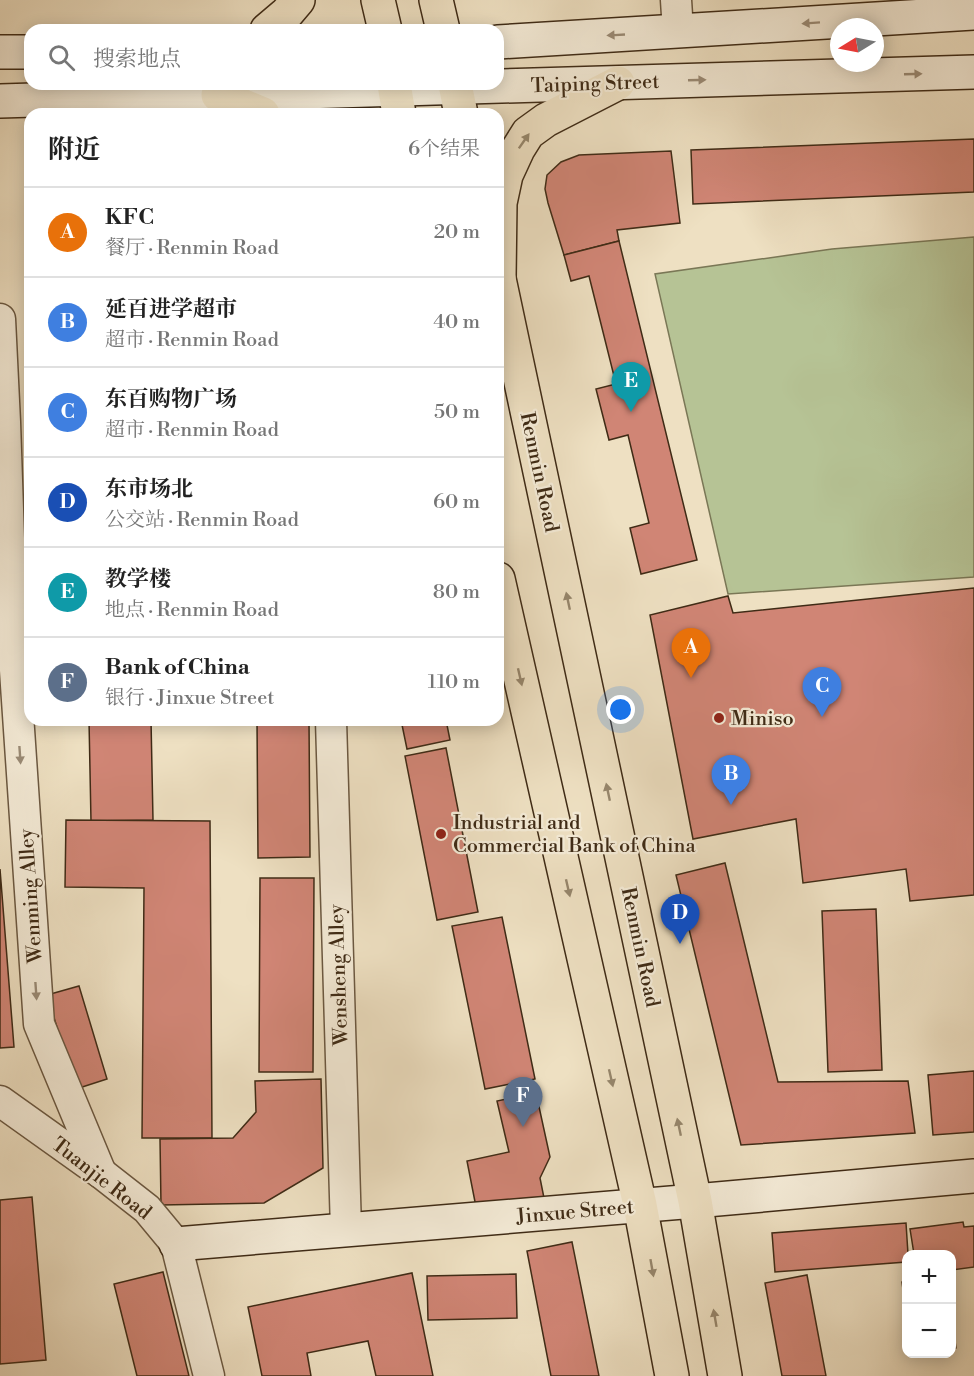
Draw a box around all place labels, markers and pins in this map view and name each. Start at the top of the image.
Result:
pin: E [612,362,650,412]
pin: A [672,628,710,678]
pin: C [802,668,842,717]
place label: Miniso [731,707,794,732]
marker: Miniso [712,711,726,725]
pin: B [712,756,750,805]
place label: Industrial and Commercial Bank of China [453,811,696,859]
marker: Industrial and Commercial Bank of China [434,827,448,841]
pin: D [660,894,700,944]
pin: F [504,1078,542,1127]

